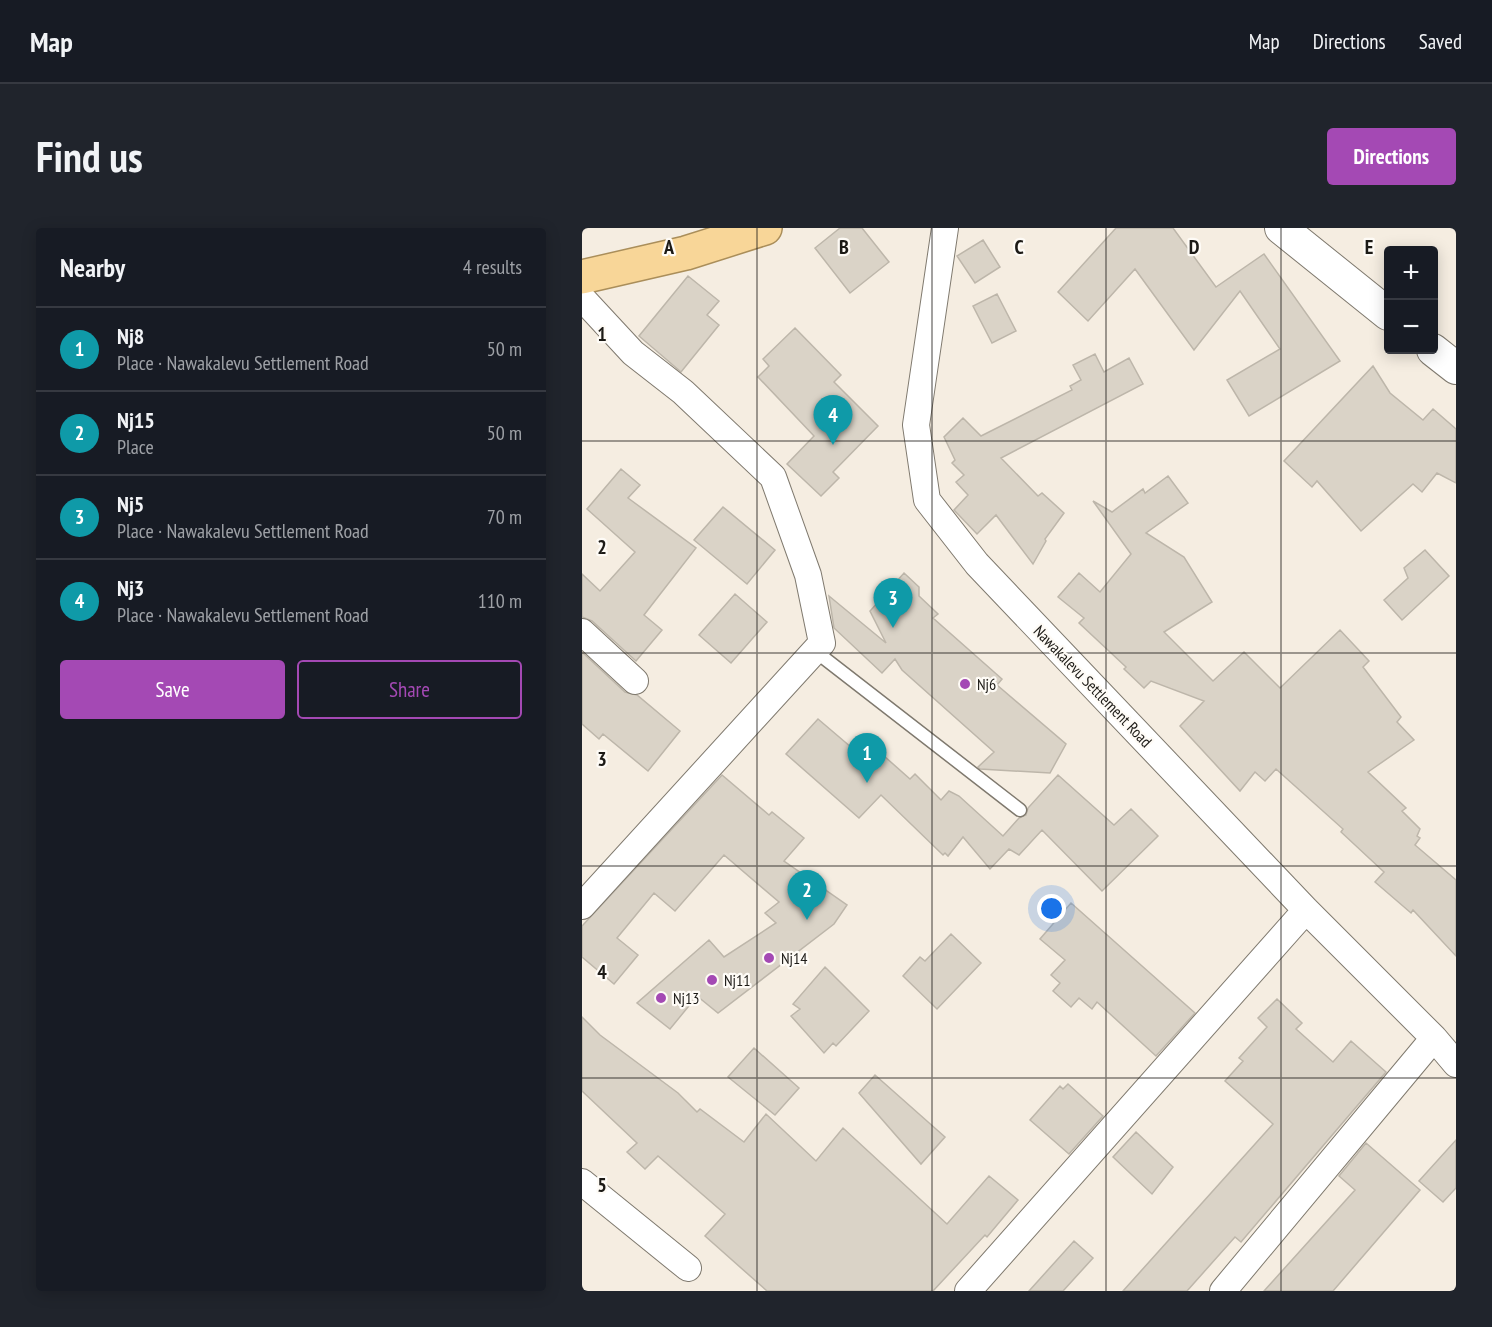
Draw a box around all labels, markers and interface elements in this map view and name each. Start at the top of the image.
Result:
text: Map [30,23,73,60]
text: Map [1249,28,1280,55]
text: Directions [1313,28,1386,55]
text: Saved [1419,28,1462,55]
button: Directions [1327,128,1456,185]
text: Find us [36,129,143,184]
text: A [663,234,675,260]
text: B [839,234,849,260]
text: C [1014,234,1024,260]
text: D [1189,234,1200,260]
text: E [1365,234,1373,260]
map controls [1384,246,1438,354]
button: + [1384,246,1438,300]
text: Nearby [60,251,125,284]
text: 4 results [463,254,522,280]
button: − [1384,300,1438,354]
text: 1 [597,321,607,347]
text: Nj8 [117,322,144,350]
text: 1 [75,336,84,362]
text: 50 m [487,336,522,362]
text: Place · Nawakalevu Settlement Road [117,350,369,376]
pin: 4 [814,396,852,445]
text: Nj15 [117,406,155,434]
text: 2 [75,420,84,446]
text: 50 m [487,420,522,446]
text: Place [117,434,154,460]
text: Nj5 [117,490,144,518]
text: 3 [75,504,84,530]
text: 70 m [487,504,522,530]
text: Place · Nawakalevu Settlement Road [117,518,369,544]
text: 2 [597,534,607,560]
text: Nj3 [117,574,144,602]
pin: 3 [874,578,912,628]
text: 4 [75,588,84,614]
text: 110 m [478,588,522,614]
text: Place · Nawakalevu Settlement Road [117,602,369,628]
street label: Nawakalevu Settlement Road [1030,621,1156,751]
button: Save [60,660,285,719]
button: Share [297,660,522,719]
place label: Nj6 [977,674,996,694]
marker: Nj6 [958,677,972,691]
pin: 1 [848,734,886,783]
text: 3 [597,746,607,772]
pin: 2 [788,870,826,920]
your location [1037,894,1066,923]
place label: Nj14 [781,948,807,968]
marker: Nj14 [762,951,776,965]
text: 4 [597,959,607,985]
place label: Nj11 [724,970,750,990]
marker: Nj11 [705,973,719,987]
place label: Nj13 [673,988,699,1008]
marker: Nj13 [654,991,668,1005]
text: 5 [597,1172,607,1198]

